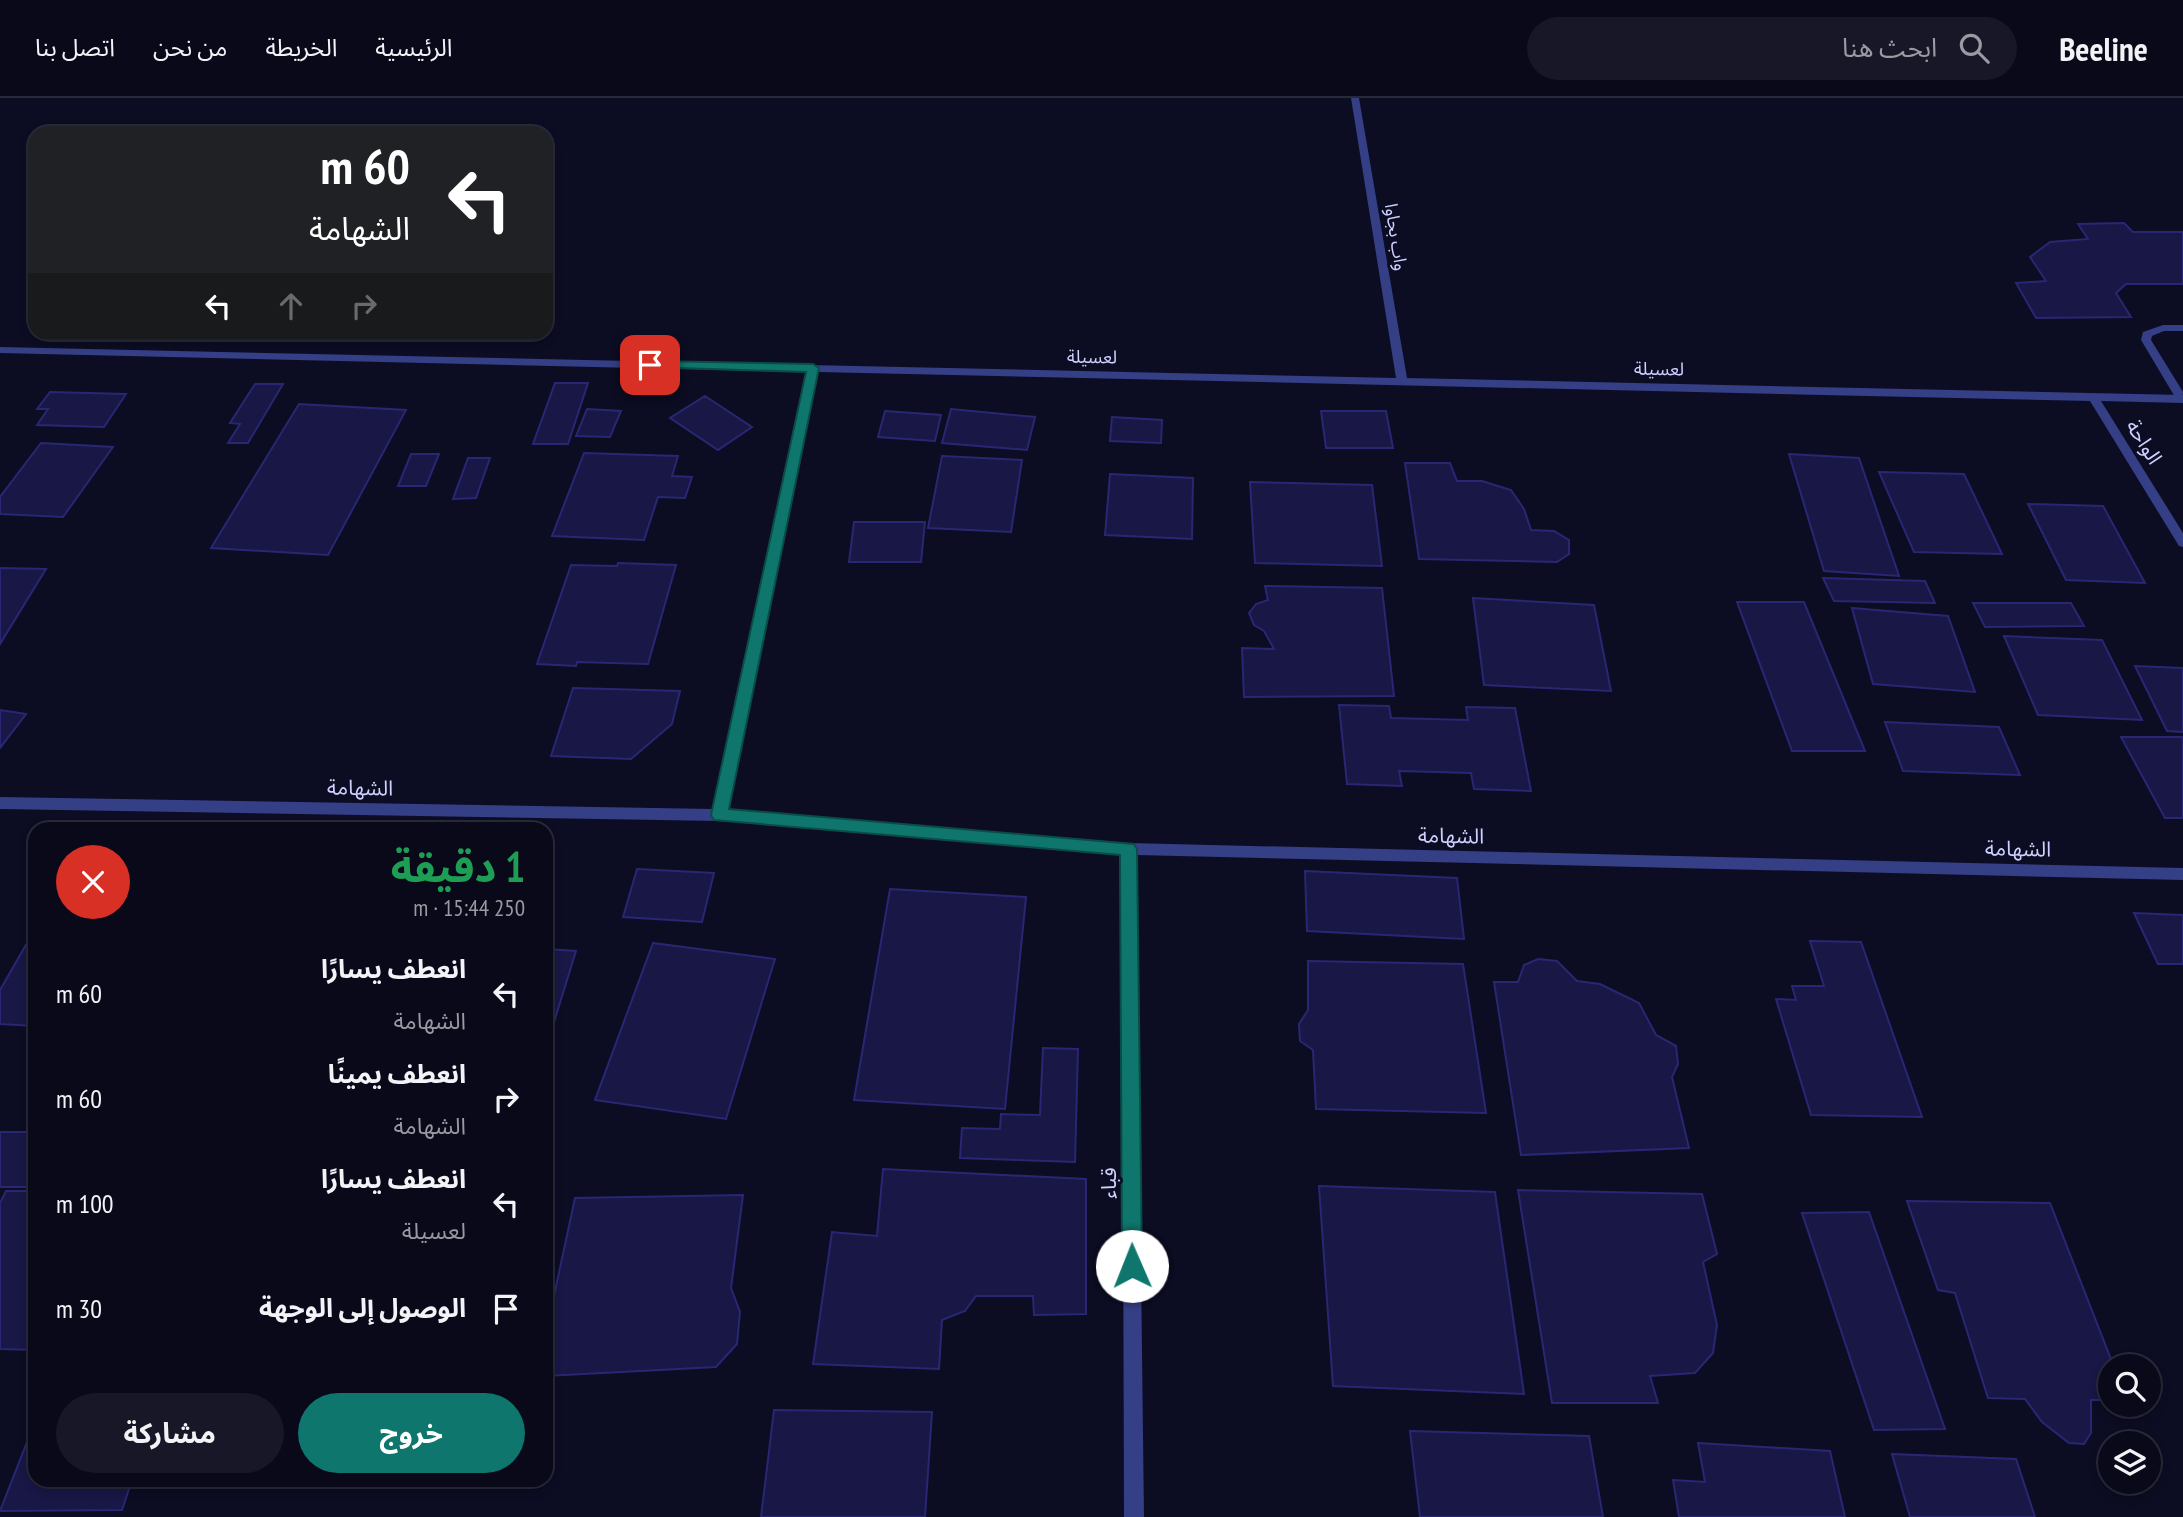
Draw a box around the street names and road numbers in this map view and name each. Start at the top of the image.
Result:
street label: واب بجاوا [1380,202,1413,272]
street label: لعسيلة [1067,345,1117,368]
street label: لعسيلة [1634,357,1684,380]
street label: الواحة [2120,414,2169,469]
street label: الشهامة [327,773,393,802]
street label: الشهامة [1418,821,1484,850]
street label: الشهامة [1985,834,2051,863]
street label: قباء [1095,1167,1122,1199]

